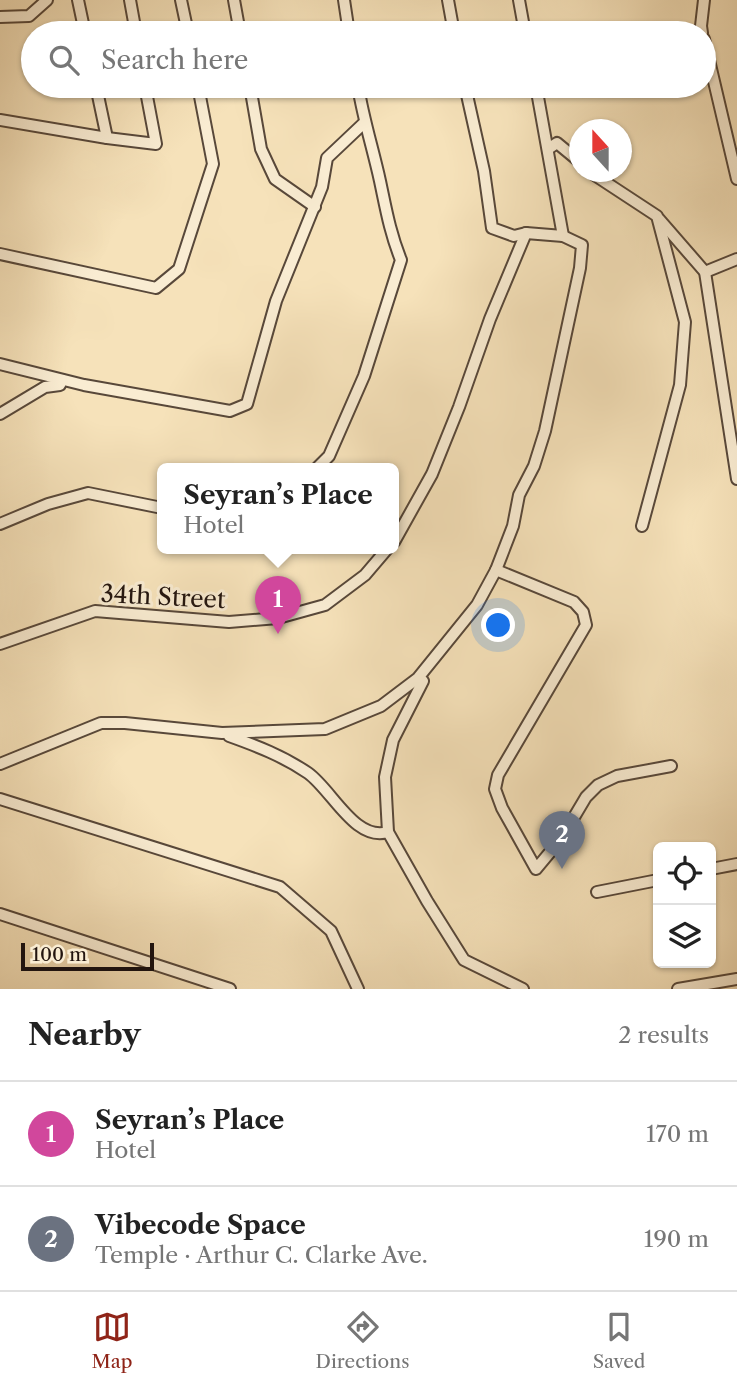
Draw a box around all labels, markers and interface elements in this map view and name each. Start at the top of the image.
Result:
search box [21,21,716,98]
icon: search [45,41,83,79]
text: Search here [101,44,248,76]
north arrow [569,119,632,182]
popup [157,463,399,554]
text: Seyran’s Place [183,479,373,511]
text: Hotel [183,511,244,539]
pin: 1 [255,576,301,634]
street label: 34th Street [100,579,227,614]
your location [481,608,515,642]
pin: 2 [539,811,585,869]
map controls [653,842,716,968]
button: locate [653,842,716,905]
button: layers [653,905,716,968]
scale bar [21,940,154,972]
text: 100 m [32,943,87,966]
text: Nearby [28,1016,141,1053]
text: 2 results [618,1021,709,1049]
text: Seyran’s Place [95,1104,284,1136]
text: 1 [46,1120,56,1148]
text: 170 m [646,1120,709,1148]
text: Hotel [95,1136,156,1164]
text: Vibecode Space [95,1209,306,1241]
text: 2 [44,1225,58,1253]
text: 190 m [644,1225,709,1253]
text: Temple · Arthur C. Clarke Ave. [95,1241,428,1269]
tab: Map [92,1308,132,1373]
tab: Directions [316,1308,409,1373]
tab: Saved [593,1308,645,1373]

